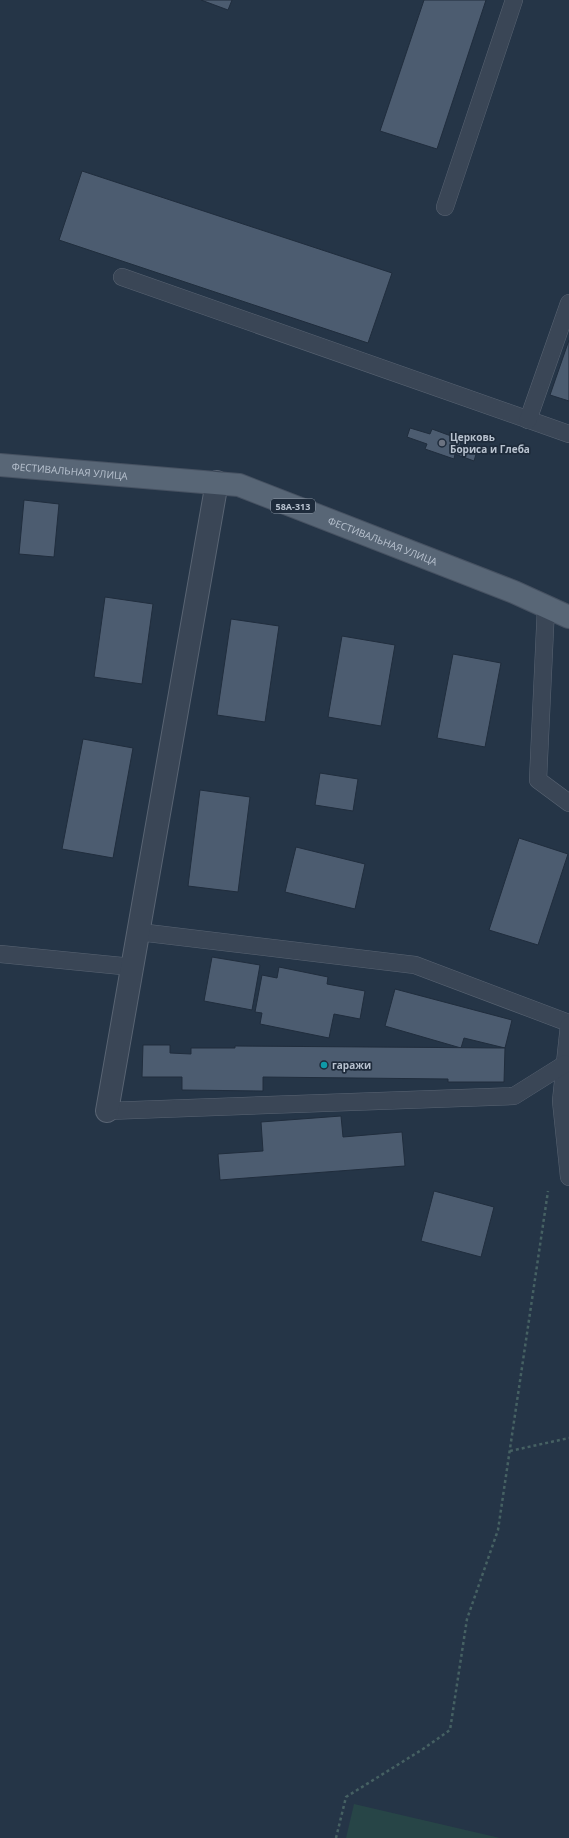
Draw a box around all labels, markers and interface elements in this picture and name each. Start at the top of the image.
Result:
place label: Церковь Бориса и Глеба [450,430,530,456]
marker: Церковь Бориса и Глеба [437,438,447,448]
street label: ФЕСТИВАЛЬНАЯ УЛИЦА [11,459,129,483]
road number: 58А-313 [271,499,315,513]
street label: ФЕСТИВАЛЬНАЯ УЛИЦА [326,513,440,569]
place label: гаражи [332,1058,371,1072]
marker: гаражи [319,1060,329,1070]

